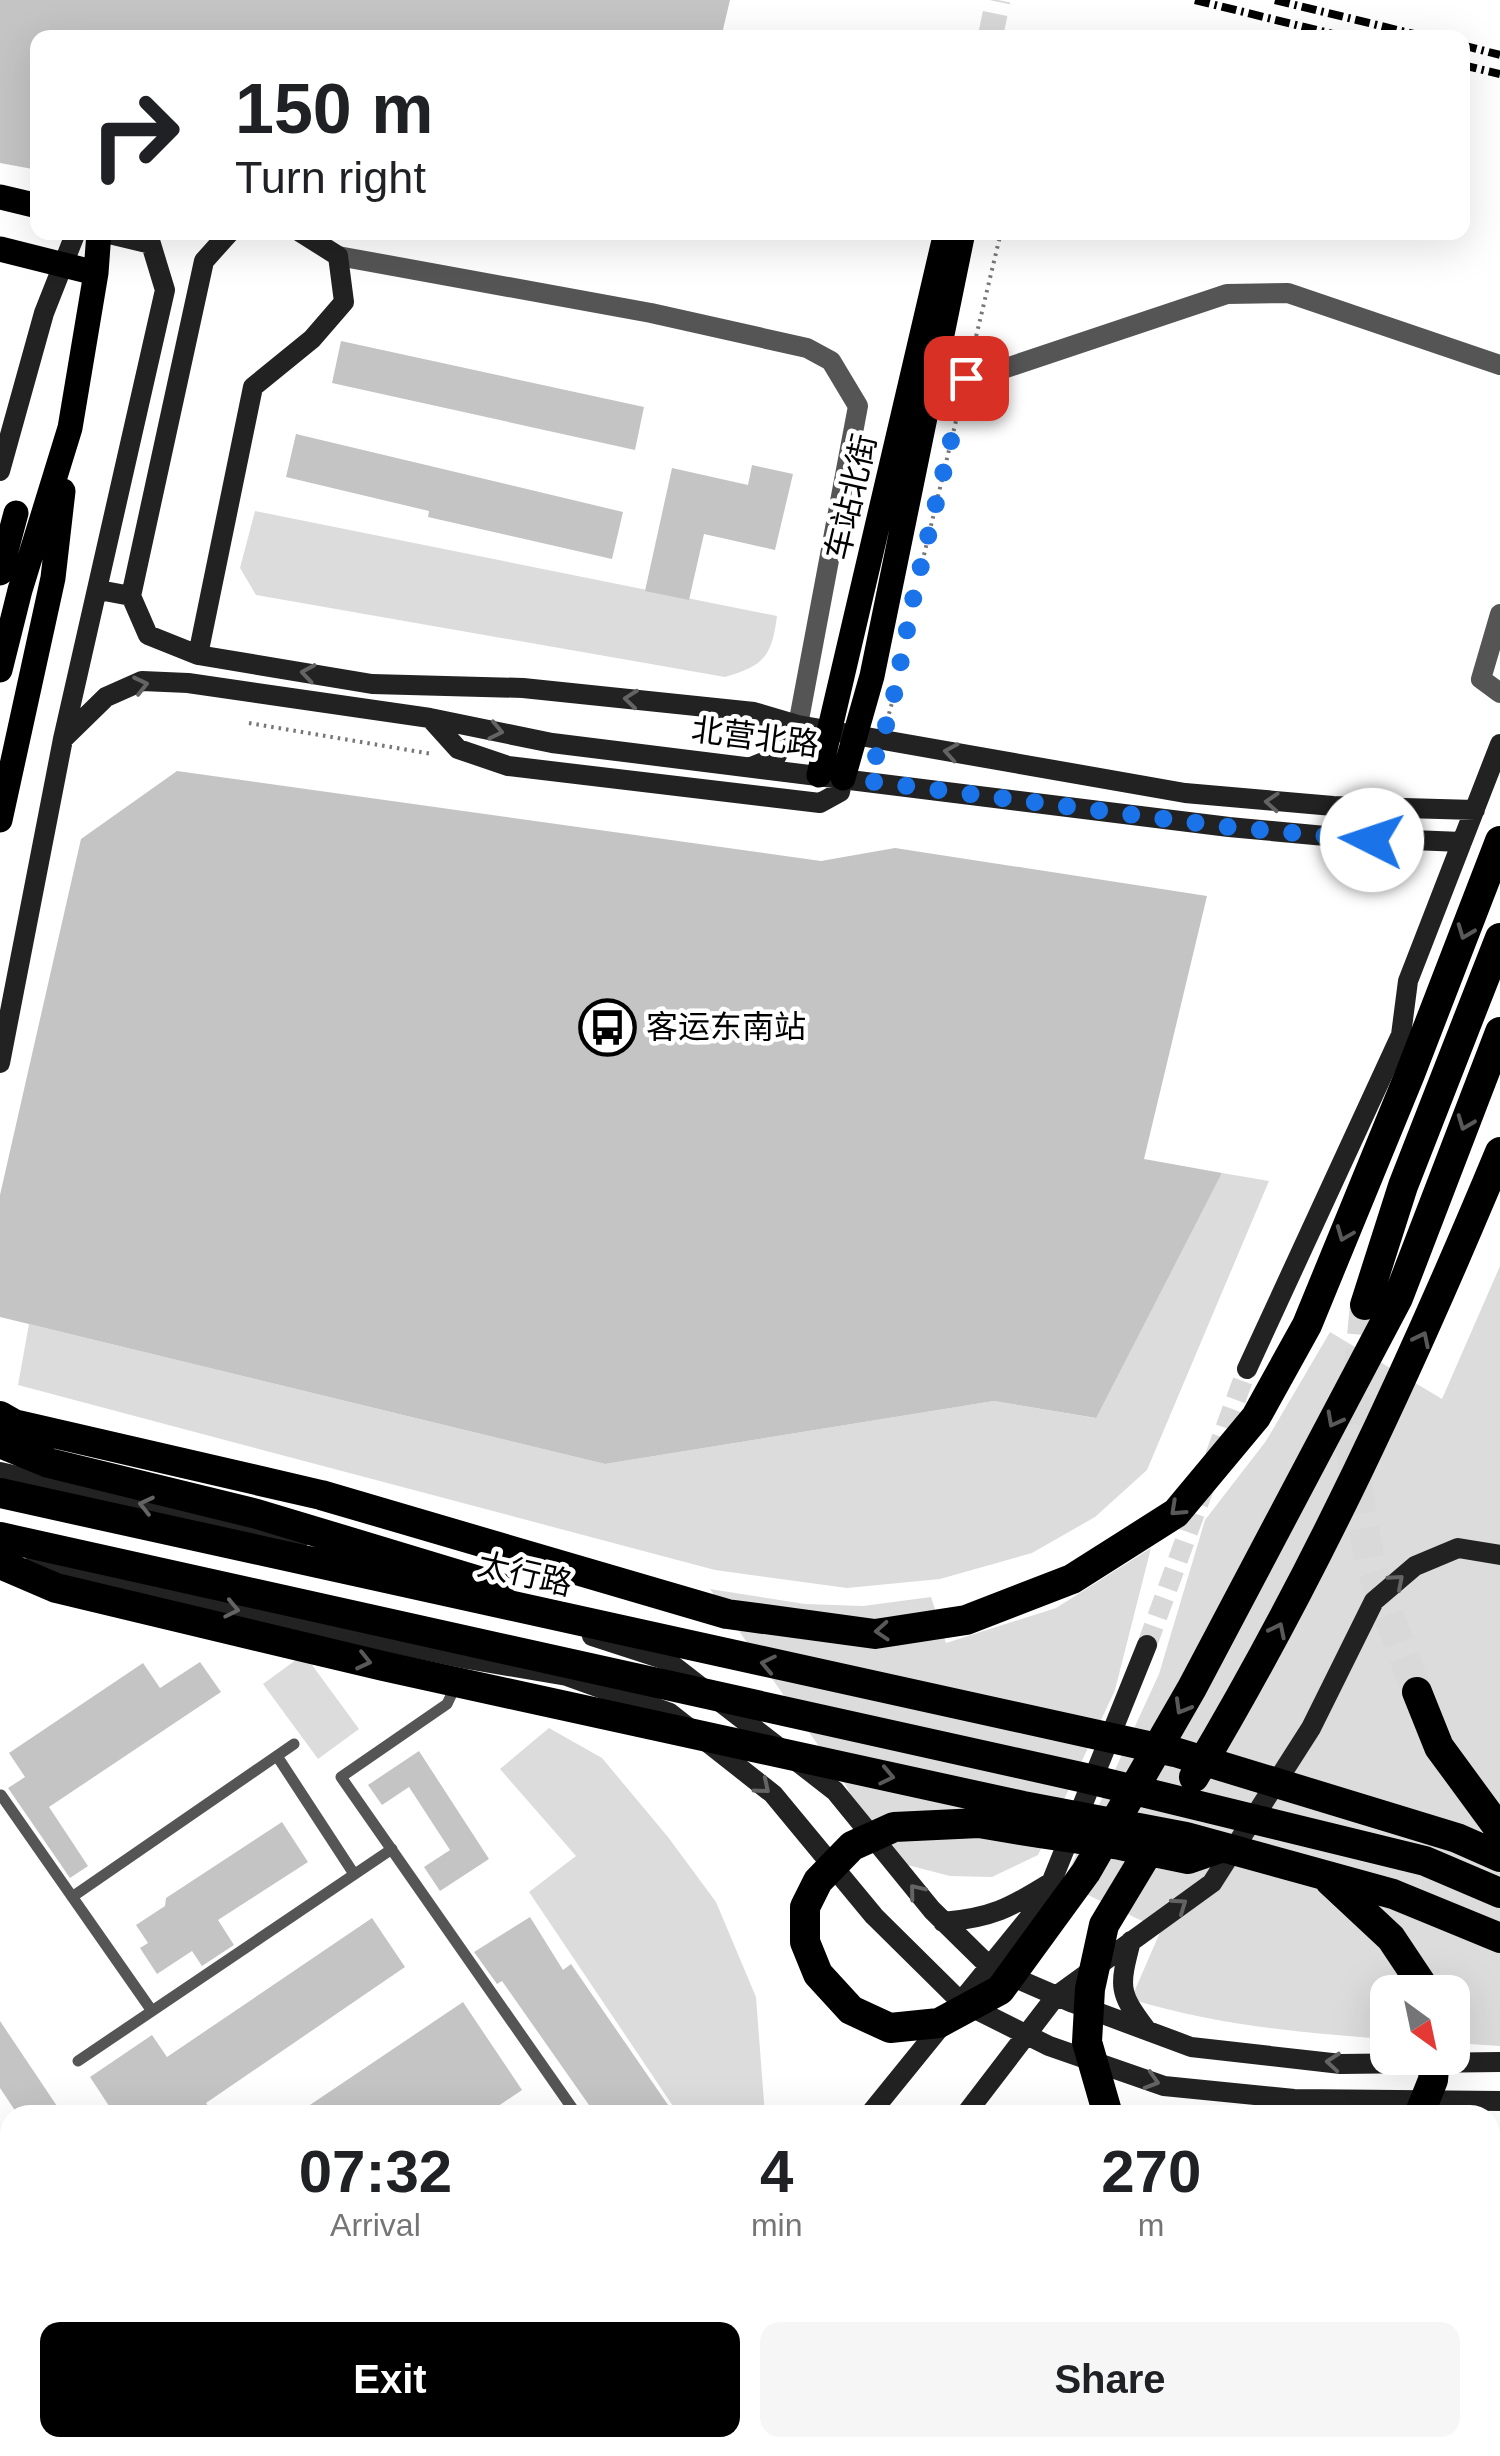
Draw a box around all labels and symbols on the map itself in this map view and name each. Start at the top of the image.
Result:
pin [924,336,1009,421]
street label: 车站北街 [819,431,883,563]
one-way arrow [299,663,316,684]
one-way arrow [132,676,149,697]
one-way arrow [623,689,639,711]
street label: 北营北路 [689,711,821,763]
one-way arrow [487,720,504,741]
one-way arrow [943,742,960,763]
position arrow [1320,788,1424,892]
one-way arrow [1264,792,1280,813]
one-way arrow [1456,923,1477,940]
bus stop icon: 客运东南站 [577,997,637,1057]
place label: 客运东南站 [646,1009,806,1045]
one-way arrow [1457,1113,1477,1131]
one-way arrow [1336,1224,1356,1242]
one-way arrow [1409,1331,1429,1349]
one-way arrow [1327,1409,1346,1427]
one-way arrow [138,1496,155,1517]
one-way arrow [1171,1497,1189,1515]
street label: 太行路 [474,1546,576,1602]
one-way arrow [1385,1575,1404,1593]
one-way arrow [223,1598,240,1619]
one-way arrow [874,1620,890,1641]
one-way arrow [1266,1623,1285,1641]
one-way arrow [355,1649,372,1670]
one-way arrow [760,1655,777,1676]
one-way arrow [1174,1696,1194,1714]
one-way arrow [878,1764,895,1785]
one-way arrow [752,1775,770,1793]
one-way arrow [910,1884,928,1902]
one-way arrow [1169,1899,1187,1917]
north arrow [1370,1975,1470,2075]
one-way arrow [1324,2052,1340,2074]
one-way arrow [1143,2069,1160,2090]

